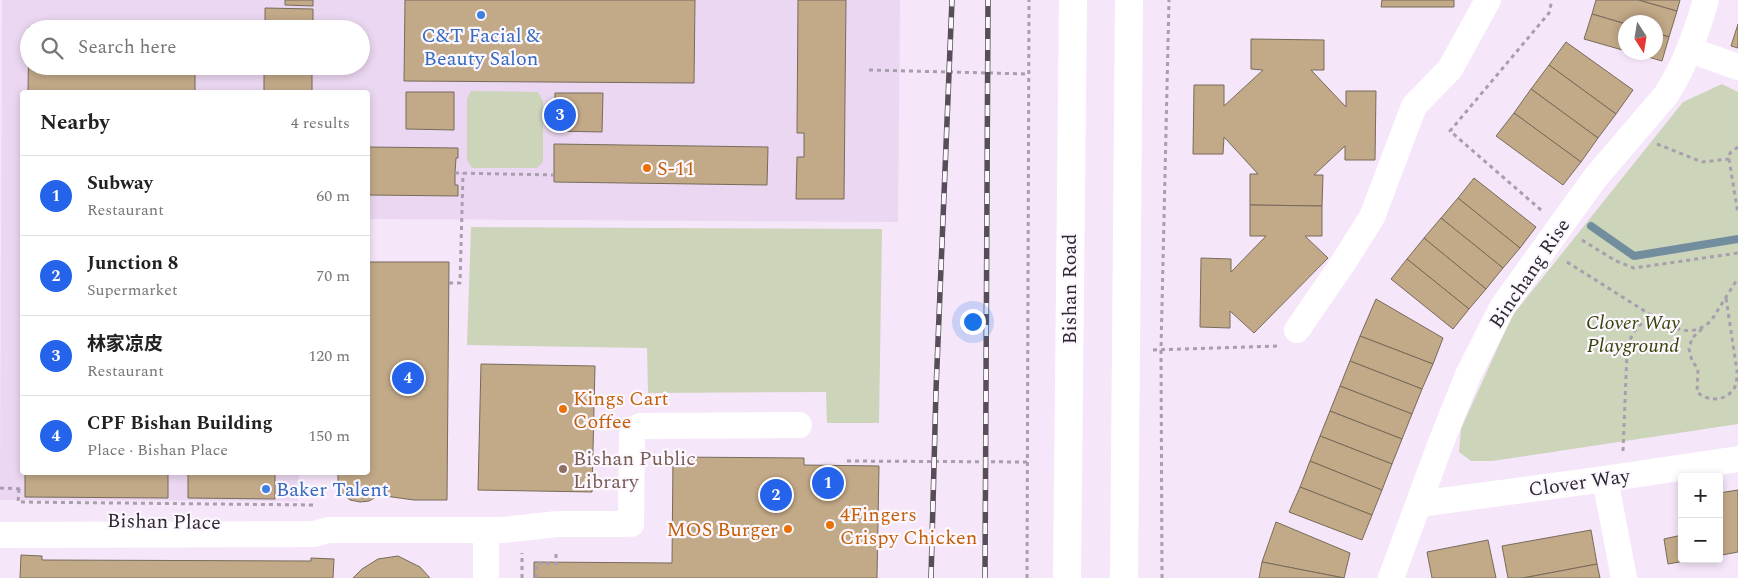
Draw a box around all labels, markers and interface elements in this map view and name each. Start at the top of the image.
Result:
marker: C&T Facial & Beauty Salon [475,9,487,21]
north arrow [1618,15,1663,60]
search box [20,20,370,75]
place label: C&T Facial & Beauty Salon [422,21,541,74]
text: Search here [78,33,177,62]
icon: search [38,34,66,62]
pin: 3 [544,96,576,134]
text: Nearby [40,107,110,139]
text: 4 results [291,111,350,135]
place label: S-11 [657,154,695,184]
marker: S-11 [641,162,653,174]
text: Subway [87,169,153,198]
text: 1 [52,184,60,208]
text: 60 m [316,184,350,208]
text: Restaurant [87,198,164,222]
street label: Binchang Rise [1482,212,1578,335]
street label: Bishan Road [1055,233,1085,345]
text: Junction 8 [87,249,178,278]
text: 2 [52,264,60,288]
text: 70 m [316,264,350,288]
text: Supermarket [87,278,178,302]
park label: Clover Way Playground [1586,308,1680,361]
your location [960,309,986,335]
text: 林家凉皮 [87,330,163,359]
text: 3 [52,344,60,368]
text: 120 m [308,344,350,368]
text: Restaurant [87,359,164,383]
pin: 4 [392,359,424,397]
place label: Kings Cart Coffee [573,384,669,437]
marker: Kings Cart Coffee [557,403,569,415]
text: CPF Bishan Building [87,409,273,438]
text: 4 [52,424,60,448]
text: 150 m [308,424,350,448]
text: Place · Bishan Place [87,438,228,462]
place label: Bishan Public Library [573,444,696,497]
street label: Clover Way [1527,461,1633,505]
marker: Bishan Public Library [557,463,569,475]
pin: 1 [812,464,844,502]
map controls [1678,473,1723,563]
button: + [1678,473,1723,518]
place label: Baker Talent [276,475,389,505]
pin: 2 [760,476,792,514]
marker: Baker Talent [260,483,272,495]
place label: 4Fingers Crispy Chicken [840,500,977,553]
street label: Bishan Place [107,506,221,538]
place label: MOS Burger [667,515,778,545]
button: − [1678,518,1723,563]
marker: 4Fingers Crispy Chicken [824,519,836,531]
marker: MOS Burger [782,523,794,535]

